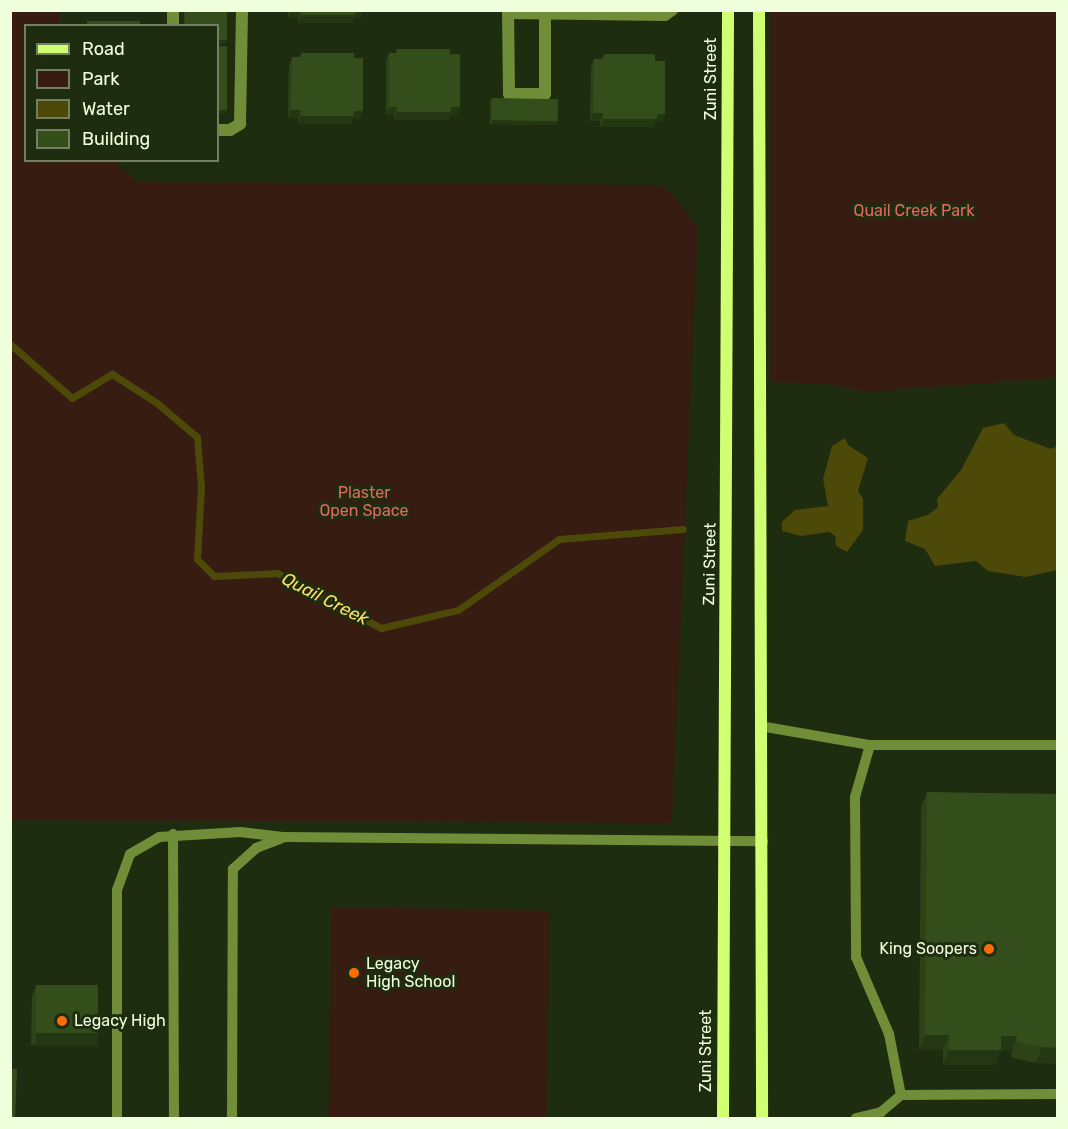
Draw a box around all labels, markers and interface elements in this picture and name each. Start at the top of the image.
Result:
legend [24,24,219,162]
text: Road [82,38,125,60]
street label: Zuni Street [701,38,721,120]
text: Park [82,68,119,90]
text: Water [82,98,130,120]
text: Building [82,128,150,150]
park label: Quail Creek Park [854,201,974,221]
park label: Plaster Open Space [319,483,409,521]
street label: Zuni Street [700,522,720,606]
water label: Quail Creek [278,568,372,630]
place label: King Soopers [879,939,977,959]
marker: King Soopers [982,942,996,956]
place label: Legacy High School [366,954,455,992]
marker: Legacy High School [347,966,361,980]
street label: Zuni Street [696,1010,716,1092]
place label: Legacy High [74,1011,166,1031]
marker: Legacy High [55,1014,69,1028]

